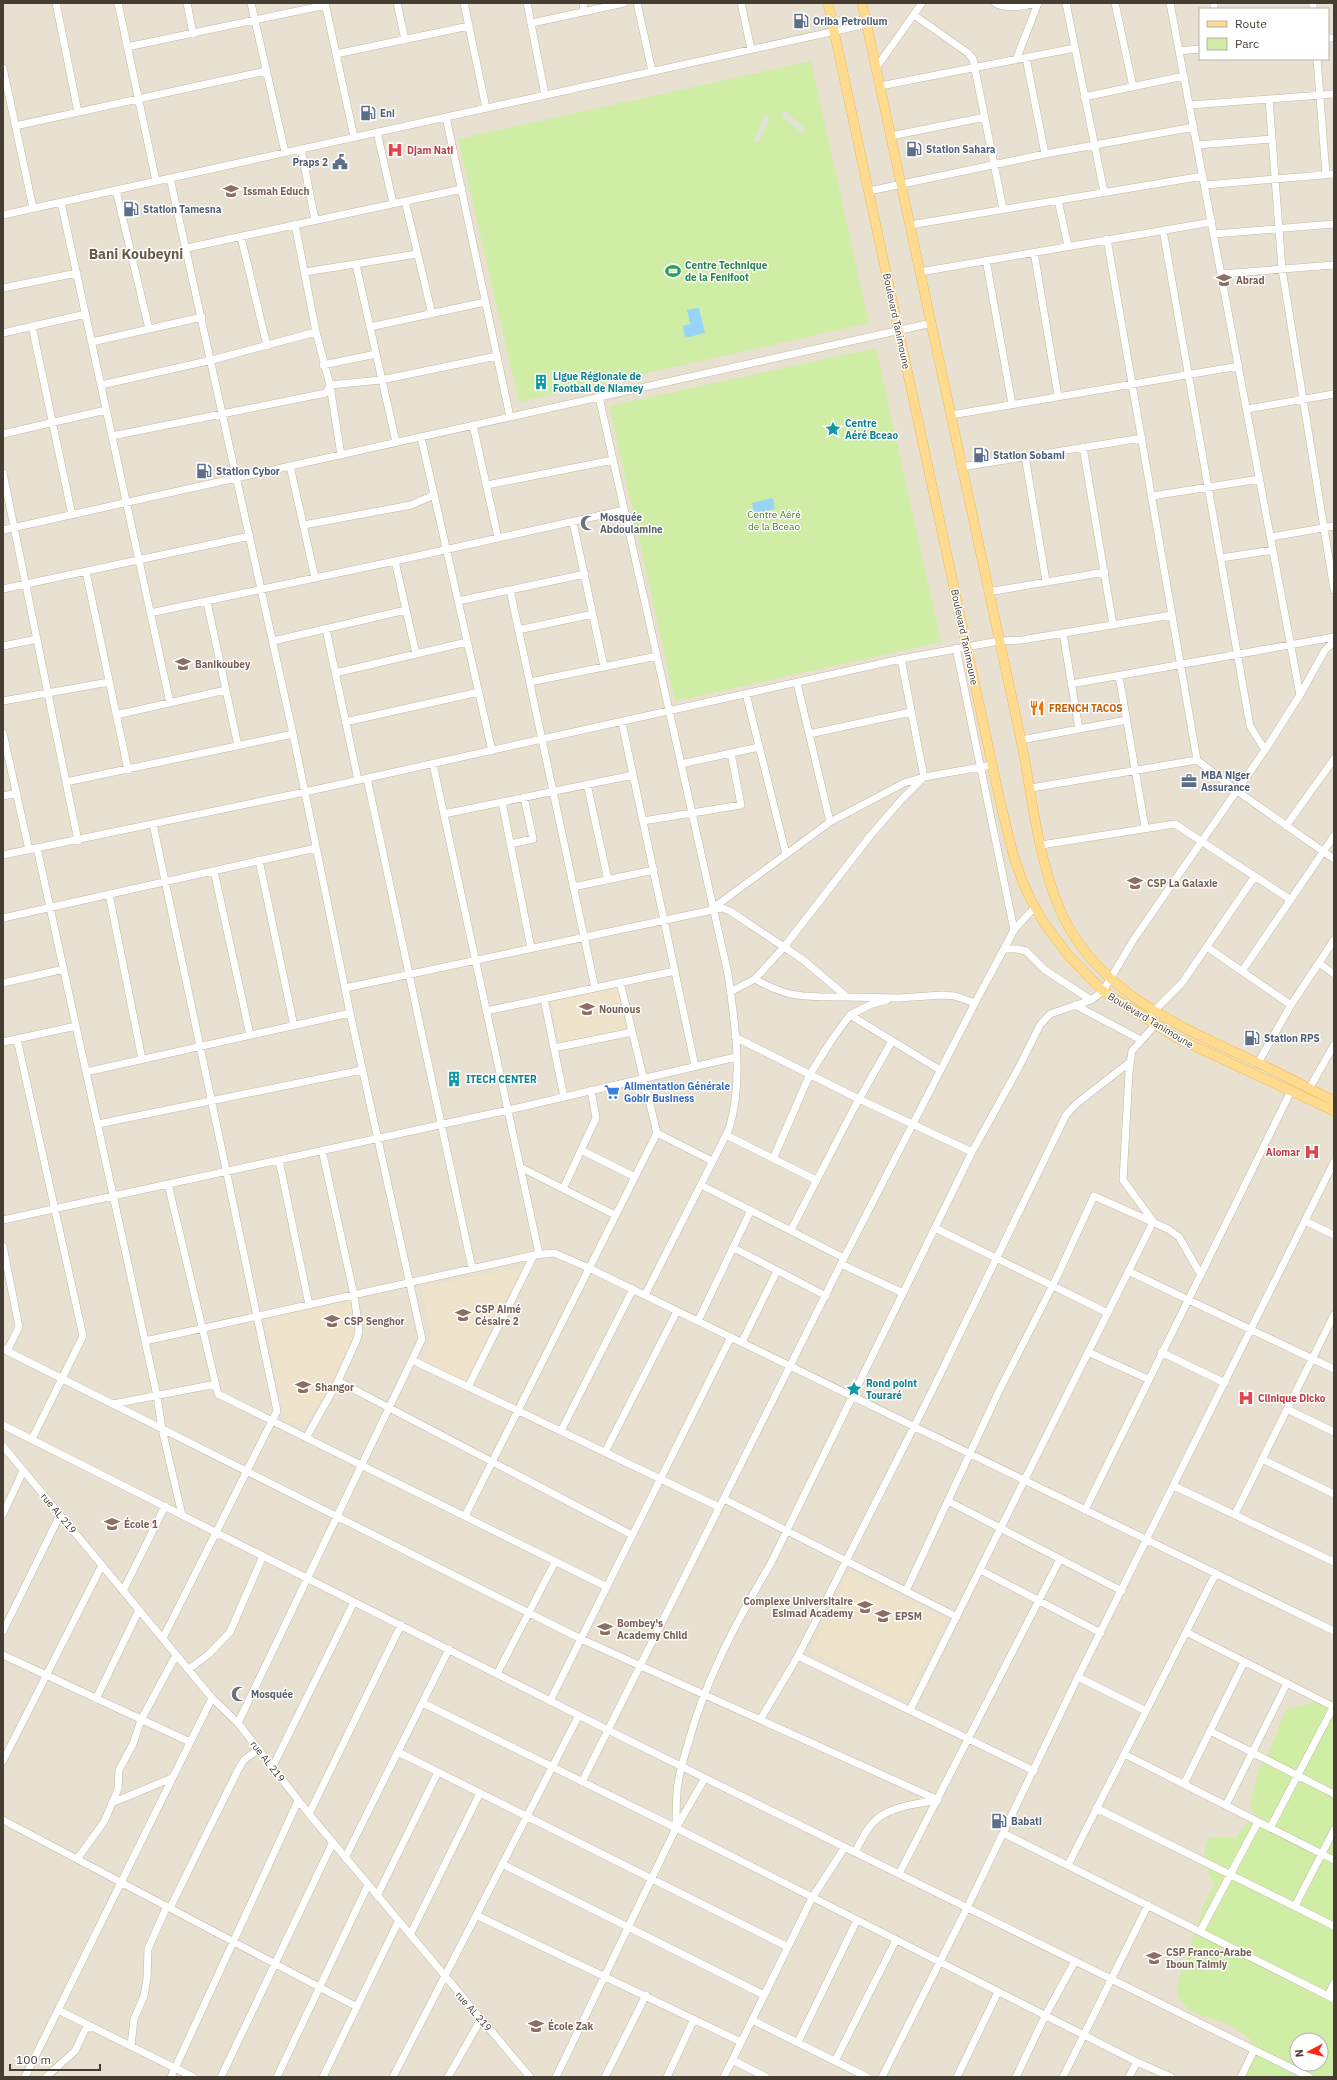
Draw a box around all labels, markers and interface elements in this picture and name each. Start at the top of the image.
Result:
legend [1199,8,1329,60]
fuel station icon: Oriba Petrolium [792,12,810,30]
place label: Oriba Petrolium [813,15,887,28]
text: Route [1235,16,1267,31]
text: Parc [1235,36,1259,51]
fuel station icon: Eni [359,104,377,122]
place label: Eni [380,107,395,120]
fuel station icon: Station Sahara [905,140,923,158]
hospital icon: Djam Nati [386,141,404,159]
place label: Station Sahara [926,143,996,156]
place label: Djam Nati [407,144,454,157]
public building icon: Praps 2 [331,153,349,171]
place label: Praps 2 [292,156,328,169]
school or university icon: Issmah Educh [222,182,240,200]
place label: Issmah Educh [243,185,309,198]
fuel station icon: Station Tamesna [122,200,140,218]
place label: Station Tamesna [143,203,222,216]
district label: Bani Koubeyni [89,245,183,263]
place label: Centre Technique de la Fenifoot [685,259,768,284]
sports icon: Centre Technique de la Fenifoot [664,262,682,280]
school or university icon: Abrad [1215,271,1233,289]
street label: Boulevard Tanimoune [880,272,913,371]
place label: Abrad [1236,274,1265,287]
place label: Ligue Régionale de Football de Niamey [553,370,644,395]
building icon: Ligue Régionale de Football de Niamey [532,373,550,391]
place label: Centre Aéré Bceao [845,417,899,442]
place icon: Centre Aéré Bceao [824,420,842,438]
fuel station icon: Station Sobami [972,446,990,464]
place label: Station Sobami [993,449,1065,462]
fuel station icon: Station Cybor [195,462,213,480]
place label: Station Cybor [216,465,280,478]
park label: Centre Aéré de la Bceao [747,508,801,533]
place label: Mosquée Abdoulamine [600,511,663,536]
mosque icon: Mosquée Abdoulamine [579,514,597,532]
street label: Boulevard Tanimoune [948,588,981,687]
school or university icon: Banikoubey [174,655,192,673]
place label: Banikoubey [195,658,251,671]
restaurant icon: FRENCH TACOS [1028,699,1046,717]
place label: FRENCH TACOS [1049,702,1122,715]
place label: MBA Niger Assurance [1201,769,1250,794]
office icon: MBA Niger Assurance [1180,772,1198,790]
school or university icon: CSP La Galaxie [1126,874,1144,892]
place label: CSP La Galaxie [1147,877,1218,890]
street label: Boulevard Tanimoune [1106,990,1196,1051]
school or university icon: Nounous [578,1000,596,1018]
place label: Nounous [599,1003,640,1016]
fuel station icon: Station RPS [1243,1029,1261,1047]
place label: Station RPS [1264,1032,1320,1045]
building icon: ITECH CENTER [445,1070,463,1088]
place label: ITECH CENTER [466,1073,537,1086]
place label: Alimentation Générale Gobir Business [624,1080,730,1105]
supermarket icon: Alimentation Générale Gobir Business [603,1083,621,1101]
hospital icon: Alomar [1303,1143,1321,1161]
place label: Alomar [1266,1146,1300,1159]
place label: CSP Aimé Césaire 2 [475,1303,521,1328]
school or university icon: CSP Aimé Césaire 2 [454,1306,472,1324]
school or university icon: CSP Senghor [323,1312,341,1330]
place label: CSP Senghor [344,1315,405,1328]
place label: Rond point Touraré [866,1377,917,1402]
school or university icon: Shangor [294,1378,312,1396]
place icon: Rond point Touraré [845,1380,863,1398]
place label: Shangor [315,1381,354,1394]
hospital icon: Clinique Dicko [1237,1389,1255,1407]
place label: Clinique Dicko [1258,1392,1326,1405]
street label: rue AL 219 [38,1490,79,1536]
school or university icon: École 1 [103,1515,121,1533]
place label: École 1 [124,1516,158,1531]
place label: Complexe Universitaire Esimad Academy [743,1595,854,1620]
school or university icon: Complexe Universitaire Esimad Academy [856,1598,874,1616]
school or university icon: EPSM [874,1607,892,1625]
place label: EPSM [895,1610,922,1623]
place label: Bombey's Academy Child [617,1617,687,1642]
school or university icon: Bombey's Academy Child [596,1620,614,1638]
mosque icon: Mosquée [230,1685,248,1703]
place label: Mosquée [251,1688,294,1701]
street label: rue AL 219 [247,1738,288,1785]
fuel station icon: Babati [990,1812,1008,1830]
place label: Babati [1011,1815,1042,1828]
place label: CSP Franco-Arabe Iboun Taimiy [1166,1946,1252,1971]
school or university icon: CSP Franco-Arabe Iboun Taimiy [1145,1949,1163,1967]
street label: rue AL 219 [453,1989,495,2034]
school or university icon: École Zak [527,2017,545,2035]
place label: École Zak [548,2018,593,2033]
north arrow [1289,2032,1329,2072]
scale bar [10,2046,100,2072]
text: N [1292,2048,1307,2058]
text: 100 m [16,2052,51,2067]

